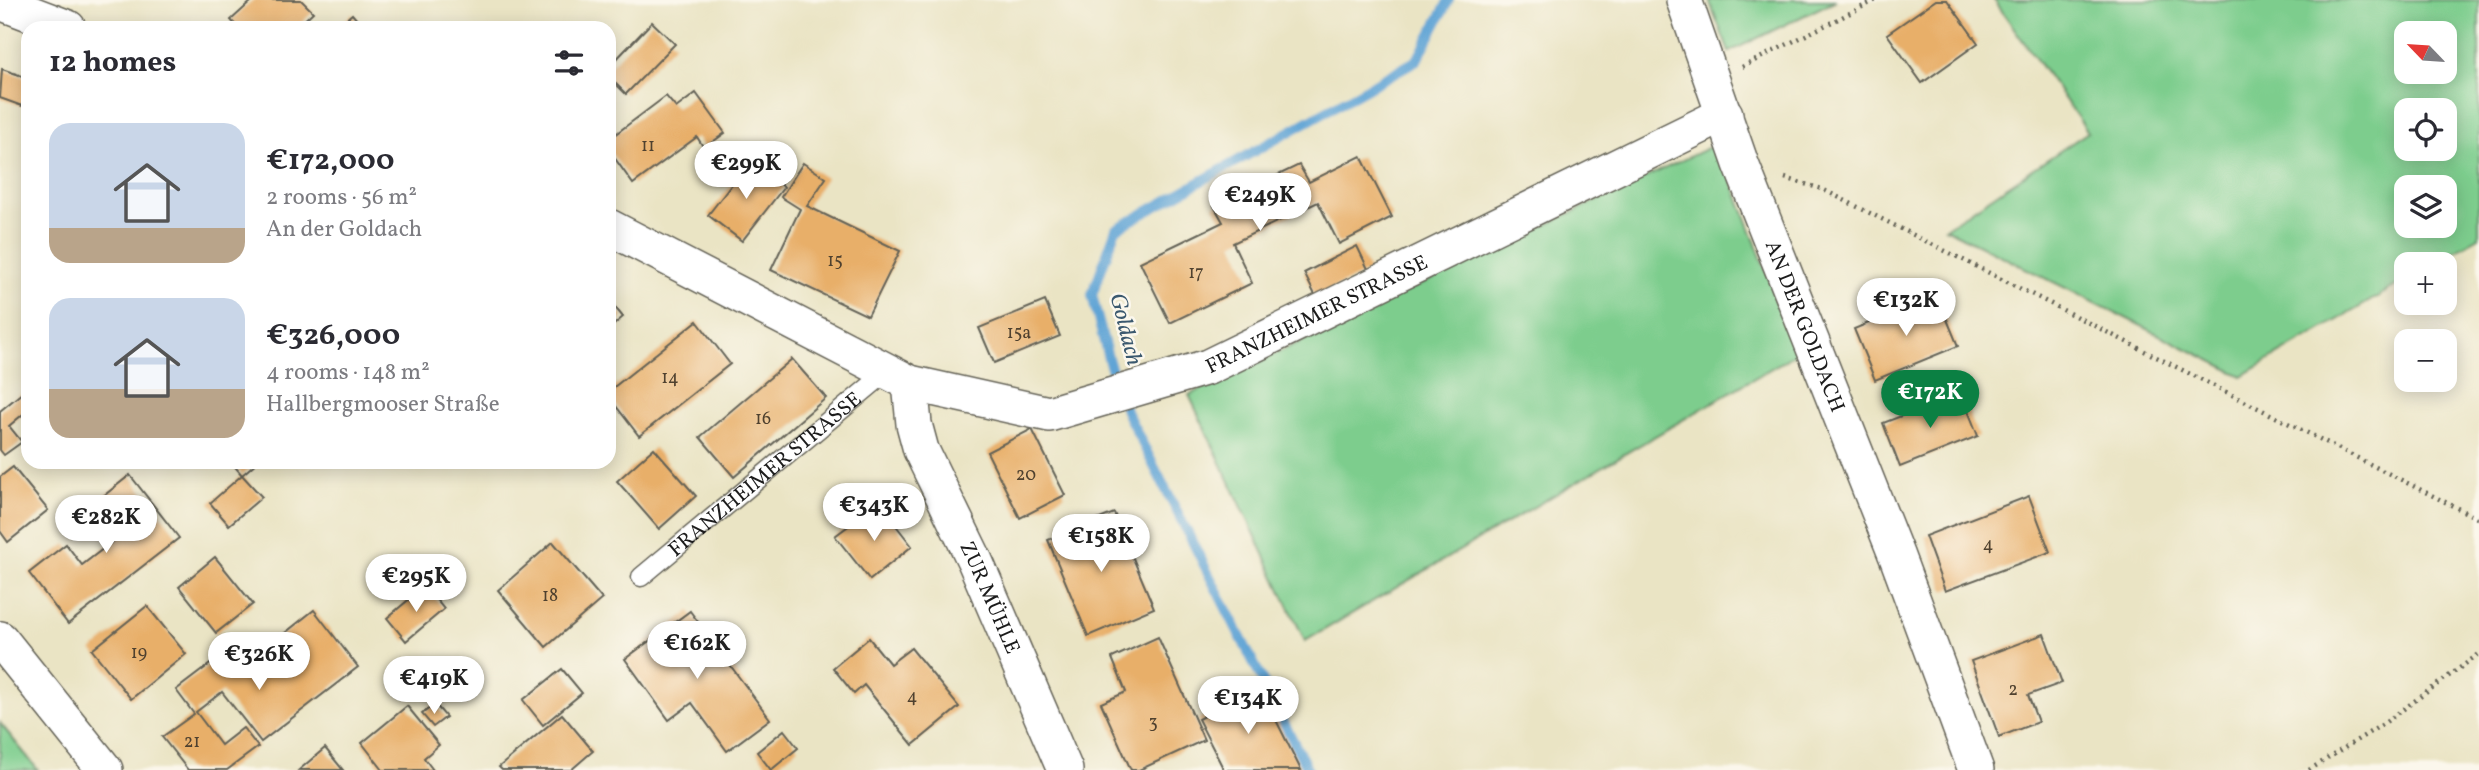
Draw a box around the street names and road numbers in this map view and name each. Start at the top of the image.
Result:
street label: AN DER GOLDACH [1757,236,1851,417]
street label: FRANZHEIMER STRASSE [1201,249,1433,382]
street label: FRANZHEIMER STRASSE [663,386,869,564]
street label: ZUR MÜHLE [952,537,1026,659]

